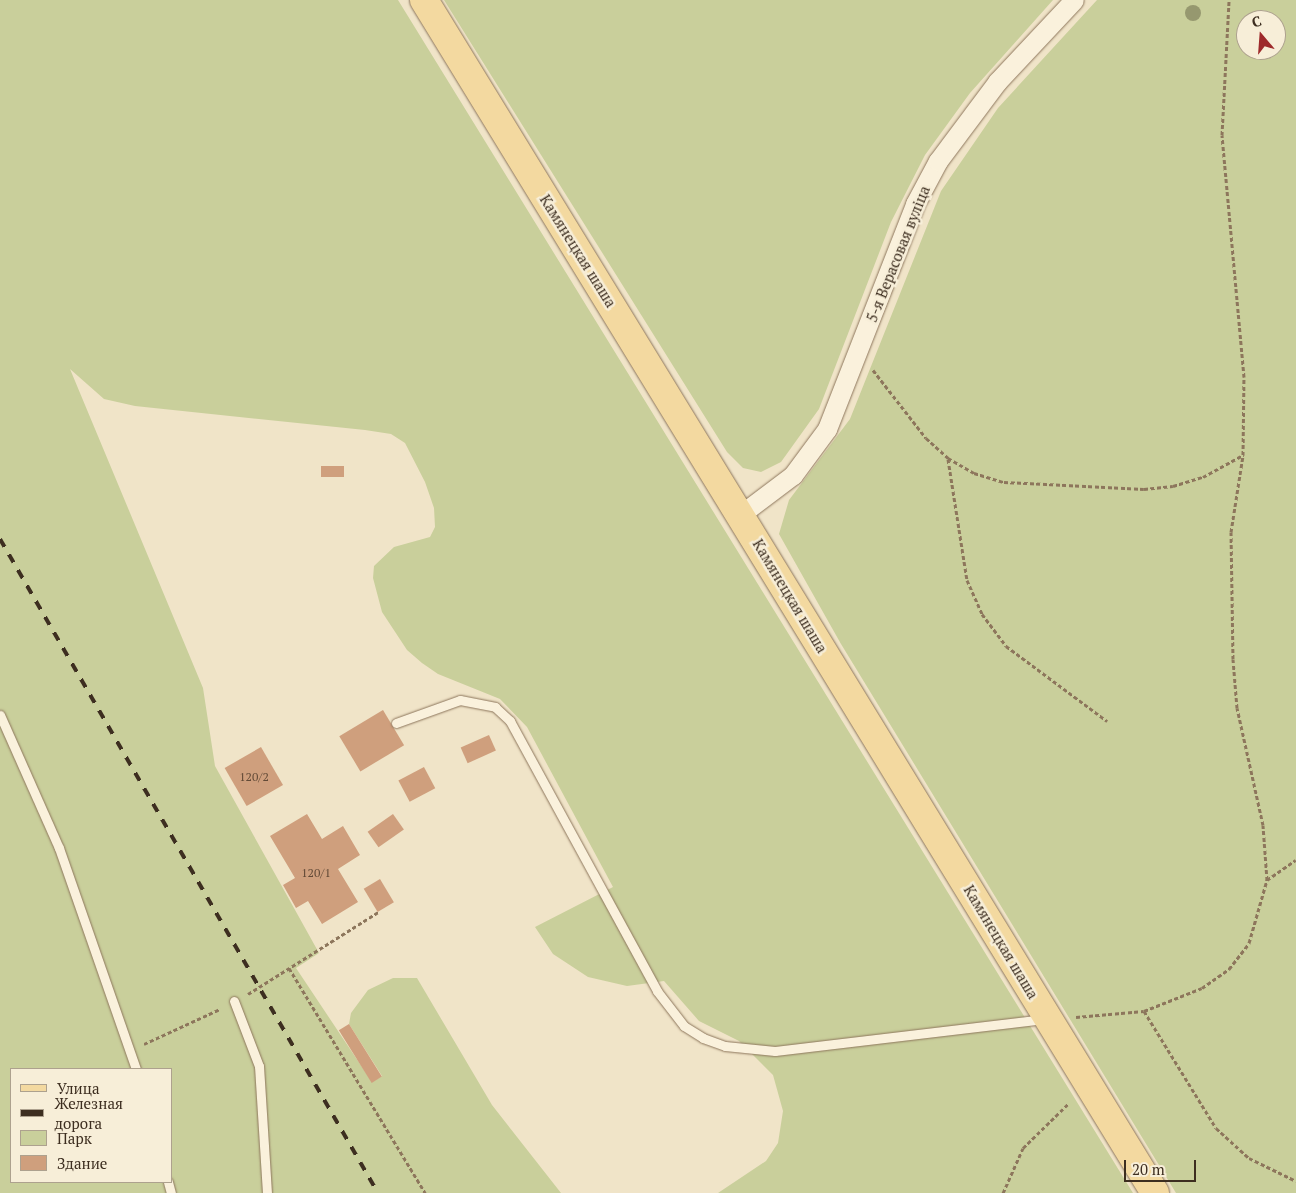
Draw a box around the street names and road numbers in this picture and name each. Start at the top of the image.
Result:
street label: 5-я Верасовая вуліца [862,183,934,325]
street label: Камянецкая шаша [536,191,620,311]
street label: Камянецкая шаша [749,536,831,656]
street label: Камянецкая шаша [960,882,1042,1002]

